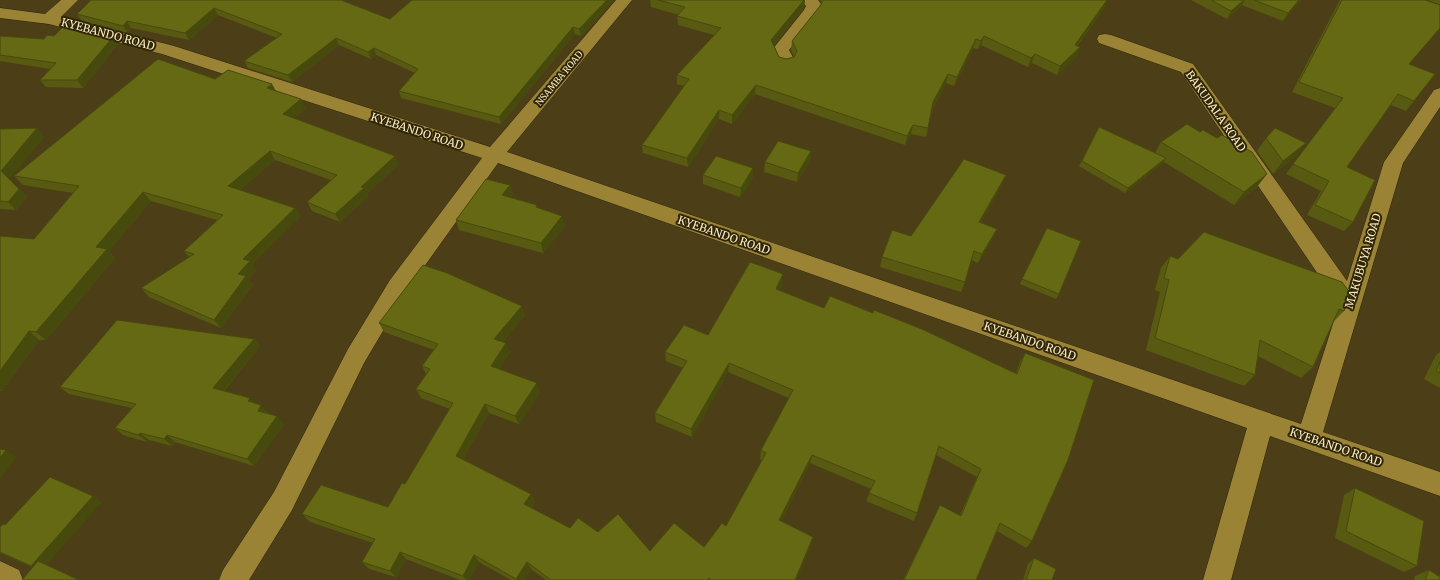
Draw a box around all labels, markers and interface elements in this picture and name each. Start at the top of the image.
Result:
street label: KYEBANDO ROAD [60,15,156,53]
street label: NSAMBA ROAD [533,48,585,107]
street label: BAKUDALA ROAD [1183,68,1249,154]
street label: KYEBANDO ROAD [369,109,465,153]
street label: MAKUBUYA ROAD [1342,212,1384,310]
street label: KYEBANDO ROAD [676,213,772,257]
street label: KYEBANDO ROAD [982,319,1078,363]
street label: KYEBANDO ROAD [1288,425,1384,469]

